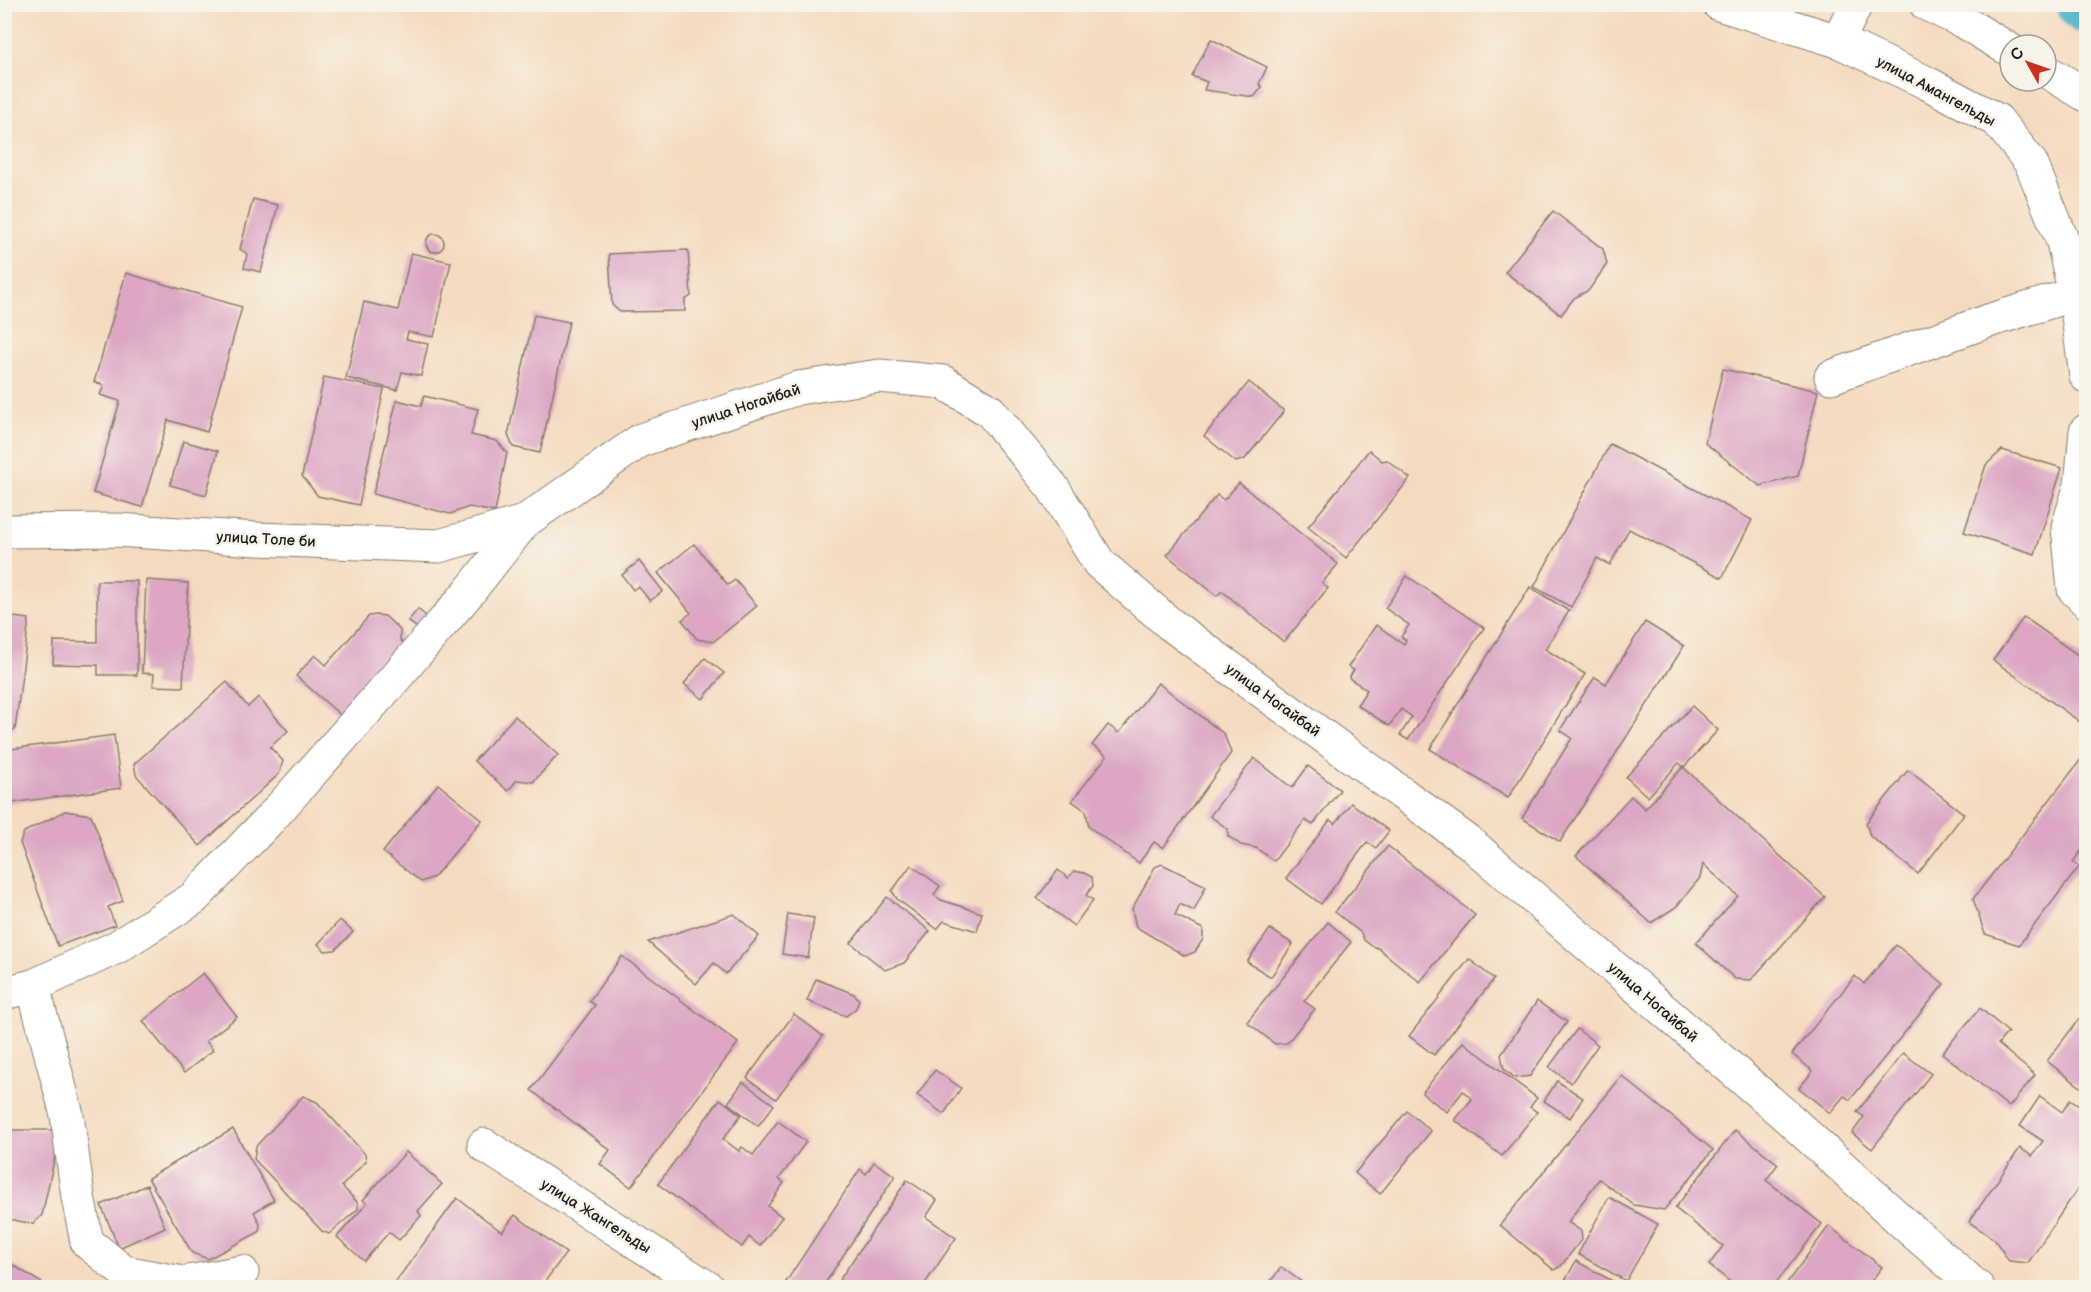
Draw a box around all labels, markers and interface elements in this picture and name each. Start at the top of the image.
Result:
north arrow [1998,33,2058,93]
text: С [2007,44,2029,65]
street label: улица Амангельды [1873,52,1998,131]
street label: улица Ногайбай [689,380,803,433]
street label: улица Толе би [216,527,316,552]
street label: улица Ногайбай [1221,659,1324,741]
street label: улица Ногайбай [1604,958,1702,1047]
street label: улица Жангельды [537,1175,654,1258]

